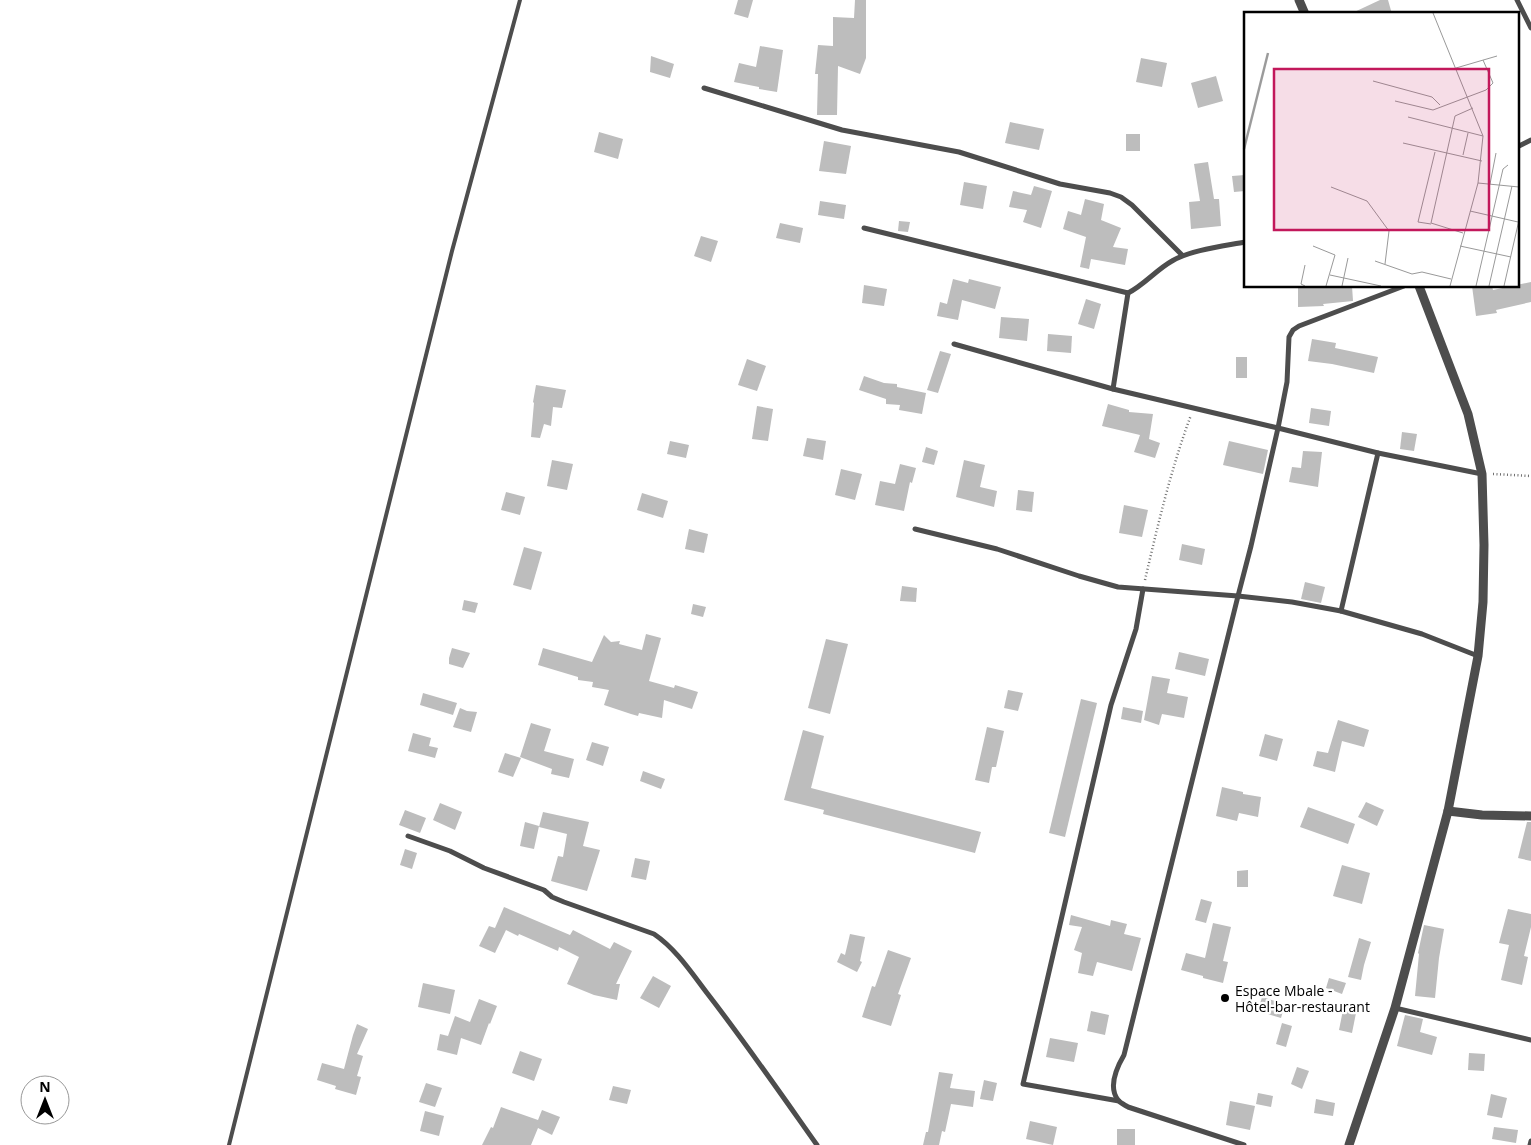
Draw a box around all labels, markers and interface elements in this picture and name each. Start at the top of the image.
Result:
inset map [1244,12,1518,288]
place label: Espace Mbale - Hôtel-bar-restaurant [1235,981,1370,1016]
marker: Espace Mbale - Hôtel-bar-restaurant [1219,992,1231,1004]
north arrow [20,1075,70,1125]
text: N [39,1077,51,1096]

